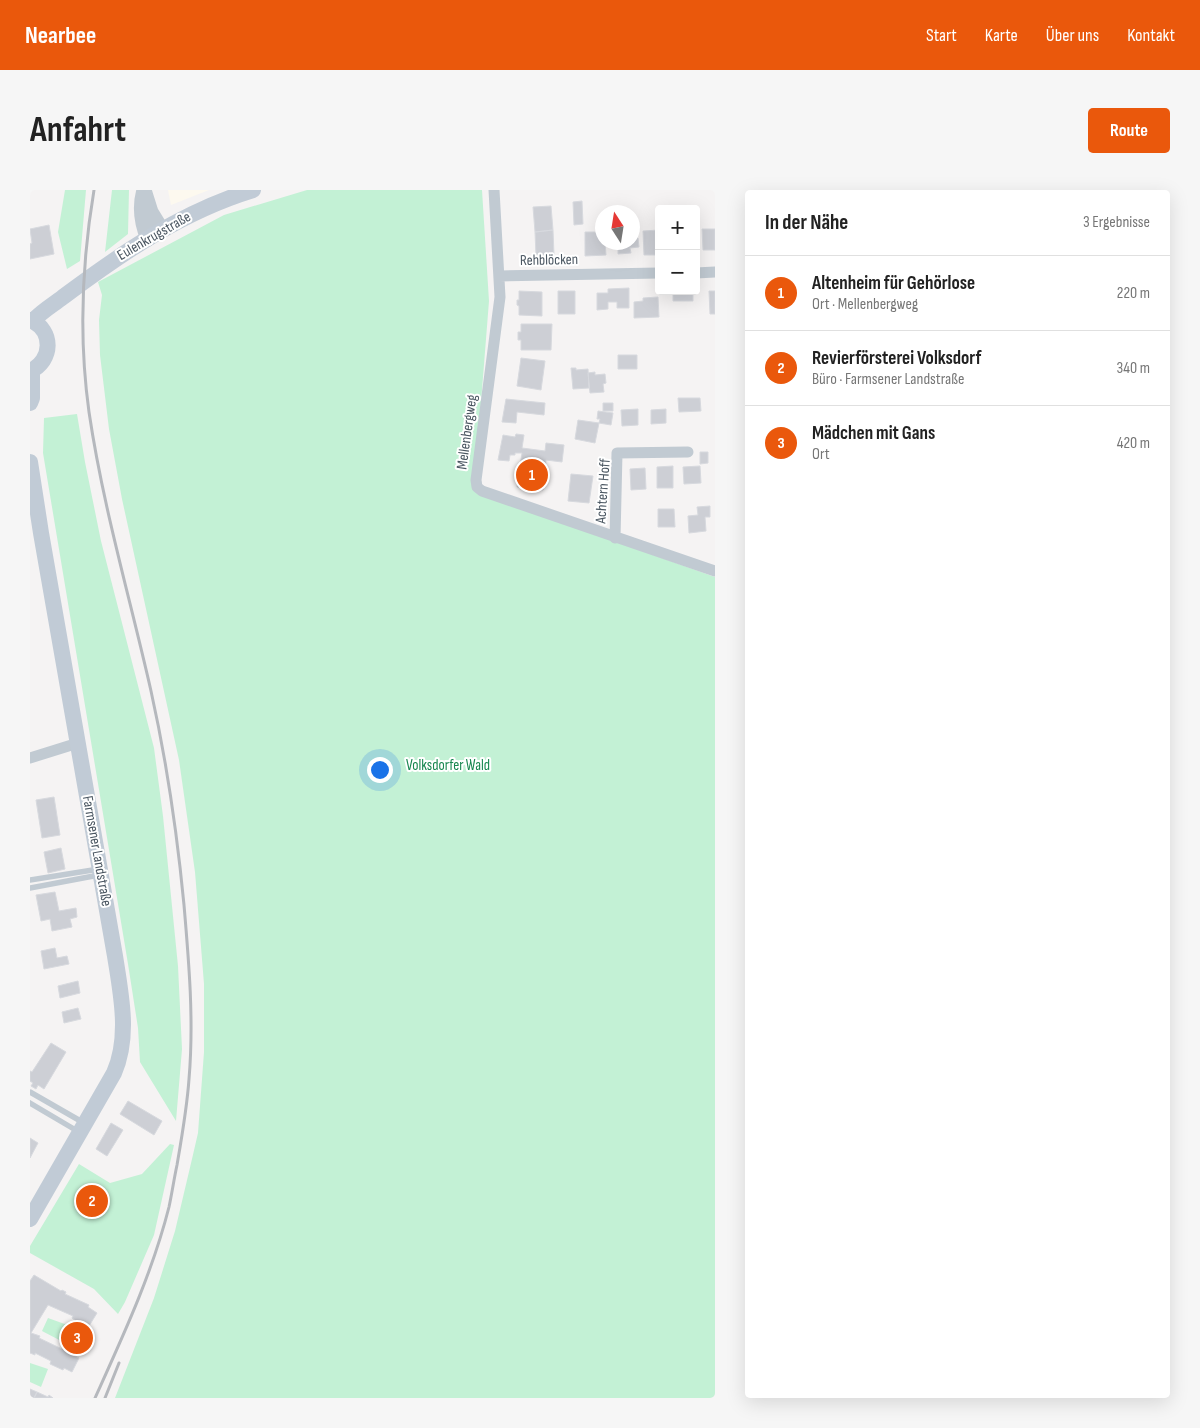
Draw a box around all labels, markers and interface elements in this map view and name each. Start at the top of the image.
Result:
text: Nearbee [25,21,96,50]
text: Start [926,25,957,46]
text: Karte [985,25,1018,46]
text: Über uns [1046,25,1099,46]
text: Kontakt [1127,25,1175,46]
button: Route [1088,108,1170,153]
text: Anfahrt [30,109,126,152]
north arrow [595,205,640,250]
map controls [655,205,700,295]
button: + [655,205,700,250]
street label: Eulenkrugstraße [114,207,194,265]
text: In der Nähe [765,210,848,235]
text: 3 Ergebnisse [1083,213,1150,232]
street label: Rehblöcken [520,250,578,270]
button: − [655,250,700,295]
text: Altenheim für Gehörlose [812,272,975,295]
text: 1 [778,284,784,303]
text: 220 m [1117,284,1150,303]
text: Ort · Mellenbergweg [812,295,918,314]
text: Revierförsterei Volksdorf [812,347,981,370]
text: 2 [777,359,785,378]
text: 340 m [1117,359,1150,378]
text: Büro · Farmsener Landstraße [812,370,964,389]
street label: Mellenbergweg [452,393,482,471]
text: Mädchen mit Gans [812,422,935,445]
text: 3 [777,434,785,453]
text: 420 m [1117,434,1150,453]
text: Ort [812,445,830,464]
pin: 1 [516,456,548,494]
street label: Achtern Hoff [591,457,615,525]
park label: Volksdorfer Wald [406,756,490,775]
your location [367,757,393,783]
street label: Farmsener Landstraße [78,794,116,908]
pin: 2 [76,1182,108,1220]
pin: 3 [61,1319,93,1357]

